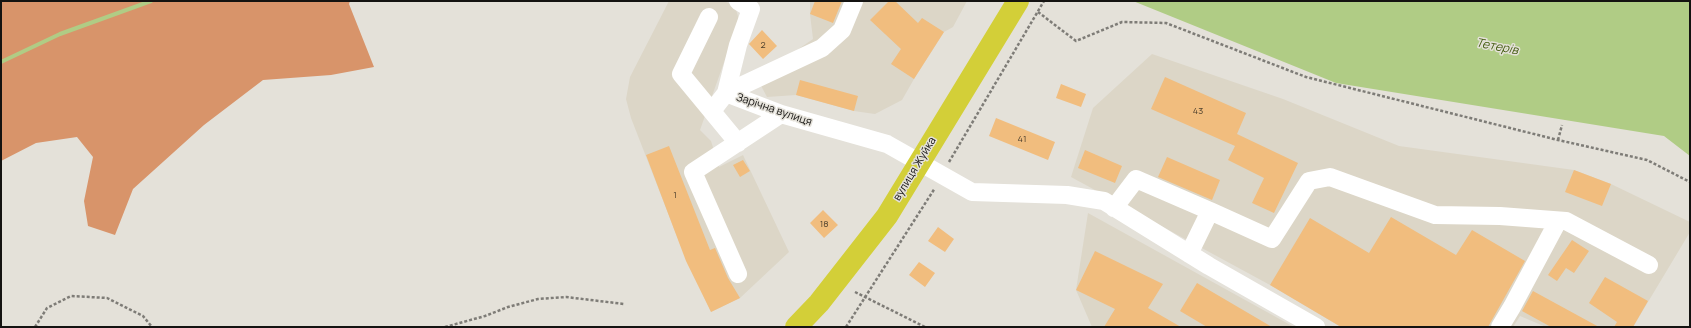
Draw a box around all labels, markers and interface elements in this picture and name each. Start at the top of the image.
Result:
water label: Тетерів [1475,36,1519,58]
house number: 2 [760,40,766,50]
street label: Зарічна вулиця [734,91,814,129]
house number: 43 [1193,106,1203,116]
house number: 41 [1018,134,1026,144]
street label: вулиця Жуйка [891,135,939,203]
house number: 1 [673,190,677,200]
house number: 18 [820,219,828,229]

